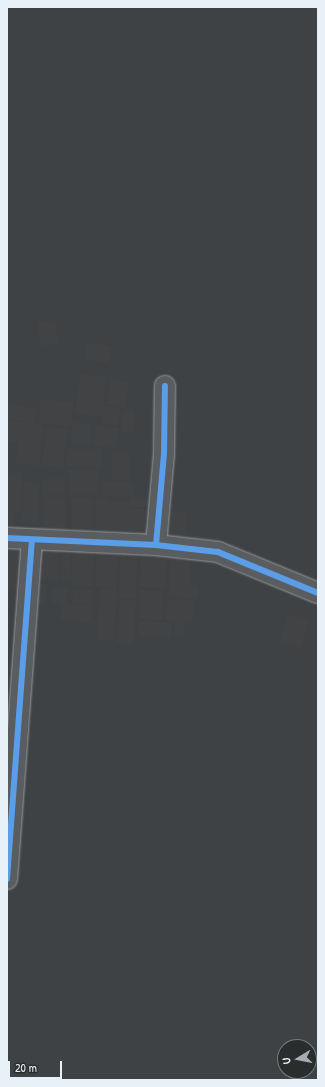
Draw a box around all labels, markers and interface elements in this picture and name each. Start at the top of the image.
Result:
north arrow [277,1039,317,1079]
scale bar [10,1053,64,1079]
text: U [279,1057,294,1065]
text: 20 m [15,1059,37,1076]

